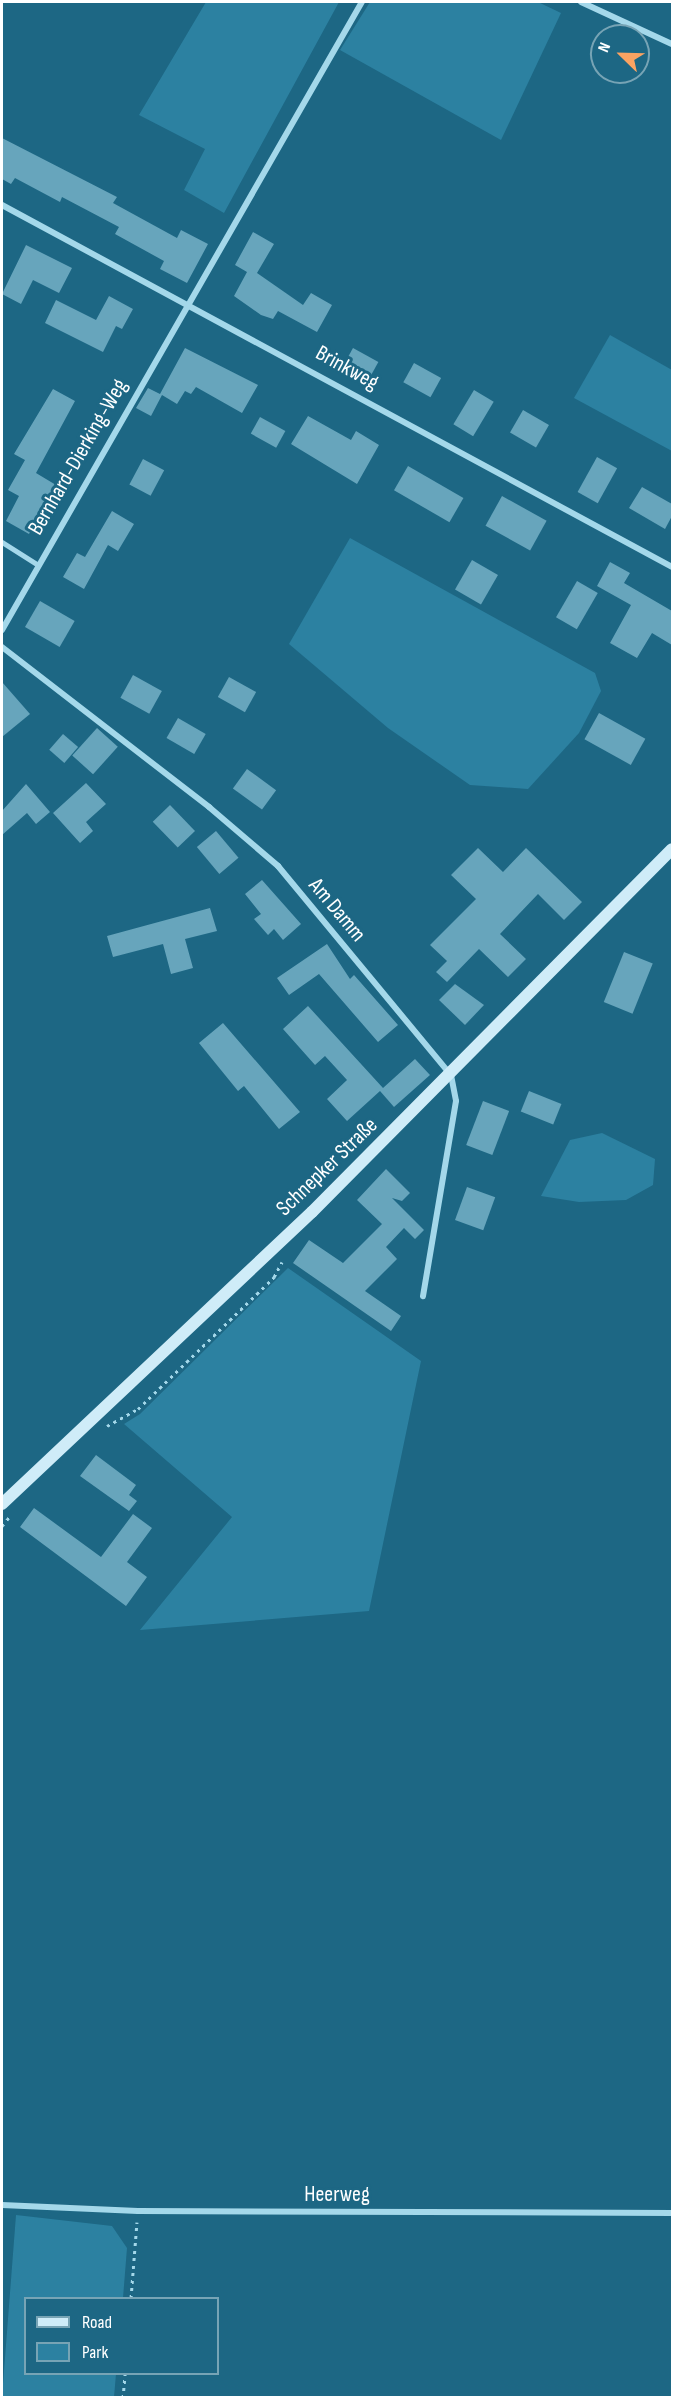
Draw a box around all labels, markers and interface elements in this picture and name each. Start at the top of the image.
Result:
north arrow [590,24,650,84]
text: N [594,40,615,55]
street label: Brinkweg [311,340,383,396]
street label: Bernhard-Dierking-Weg [23,374,133,540]
street label: Am Damm [303,873,371,947]
street label: Schnepker Straße [271,1112,383,1222]
street label: Heerweg [304,2182,370,2208]
legend [24,2297,219,2375]
text: Road [82,2312,112,2333]
text: Park [82,2342,108,2363]

